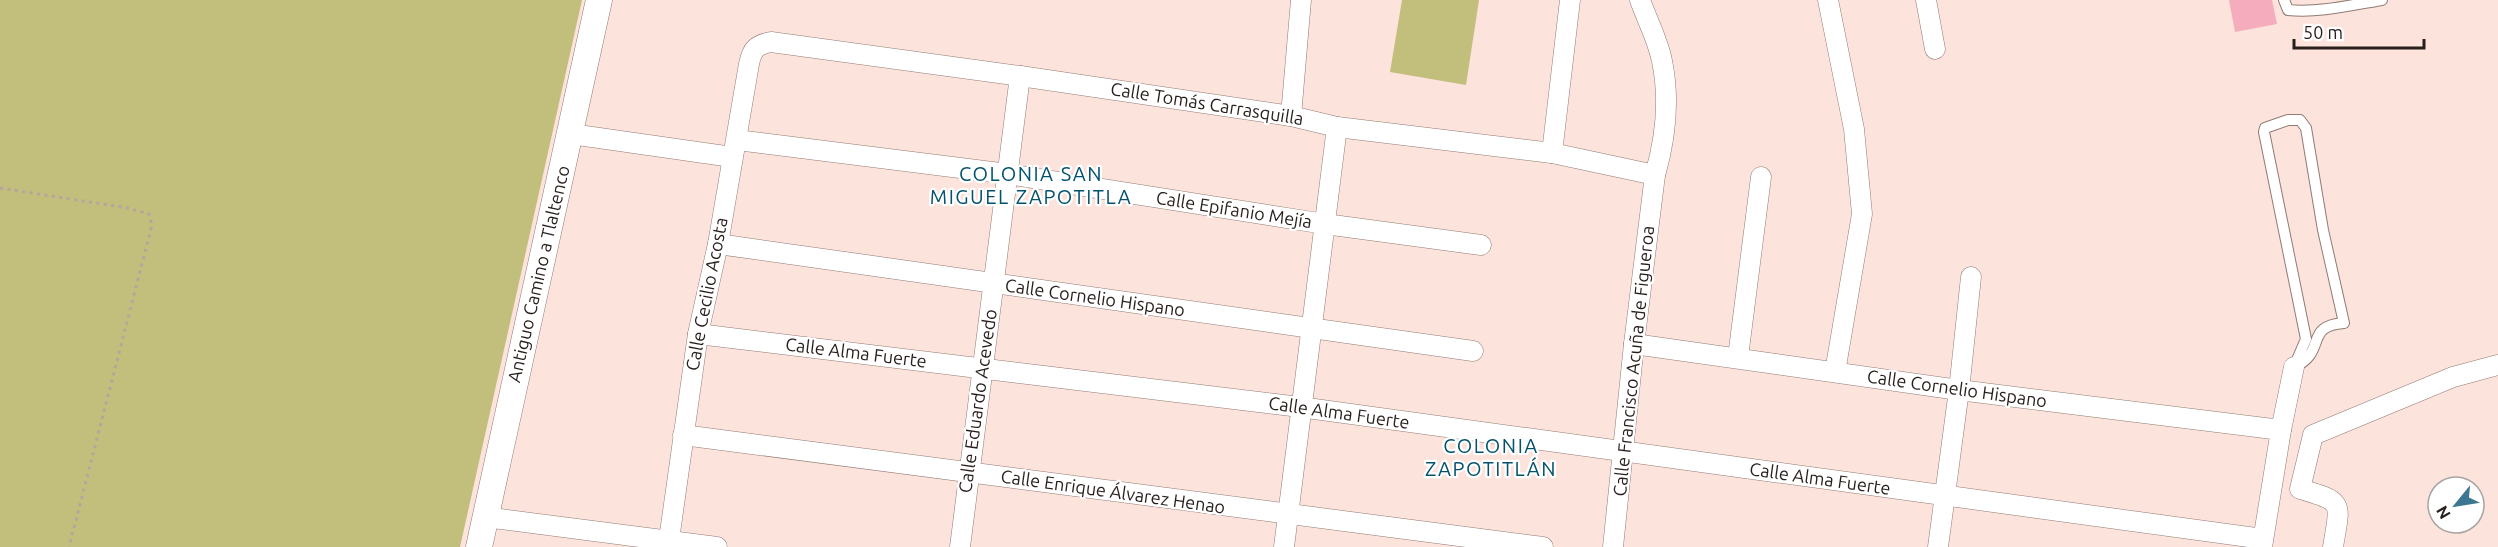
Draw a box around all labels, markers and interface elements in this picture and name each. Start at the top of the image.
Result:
scale bar [2294,12,2424,50]
text: 50 m [2303,22,2343,42]
street label: Calle Tomás Carrasquilla [1109,78,1305,128]
district label: COLONIA SAN MIGUEL ZAPOTITLA [930,162,1132,208]
street label: Antiguo Camino a Tlaltenco [503,163,573,384]
street label: Calle Epifanio Mejía [1155,187,1314,231]
street label: Calle Cecilio Acosta [681,215,731,372]
street label: Calle Francisco Acuña de Figueroa [1609,224,1657,497]
street label: Calle Cornelio Hispano [1004,274,1186,320]
street label: Calle Eduardo Acevedo [954,308,1000,494]
street label: Calle Alma Fuerte [784,333,928,371]
street label: Calle Cornelio Hispano [1866,365,2048,411]
street label: Calle Alma Fuerte [1267,392,1411,432]
district label: COLONIA ZAPOTITLÁN [1425,434,1557,480]
street label: Calle Alma Fuerte [1748,458,1892,498]
street label: Calle Enrique Álvarez Henao [1000,464,1227,517]
north arrow [2426,475,2486,535]
text: N [2432,503,2454,522]

